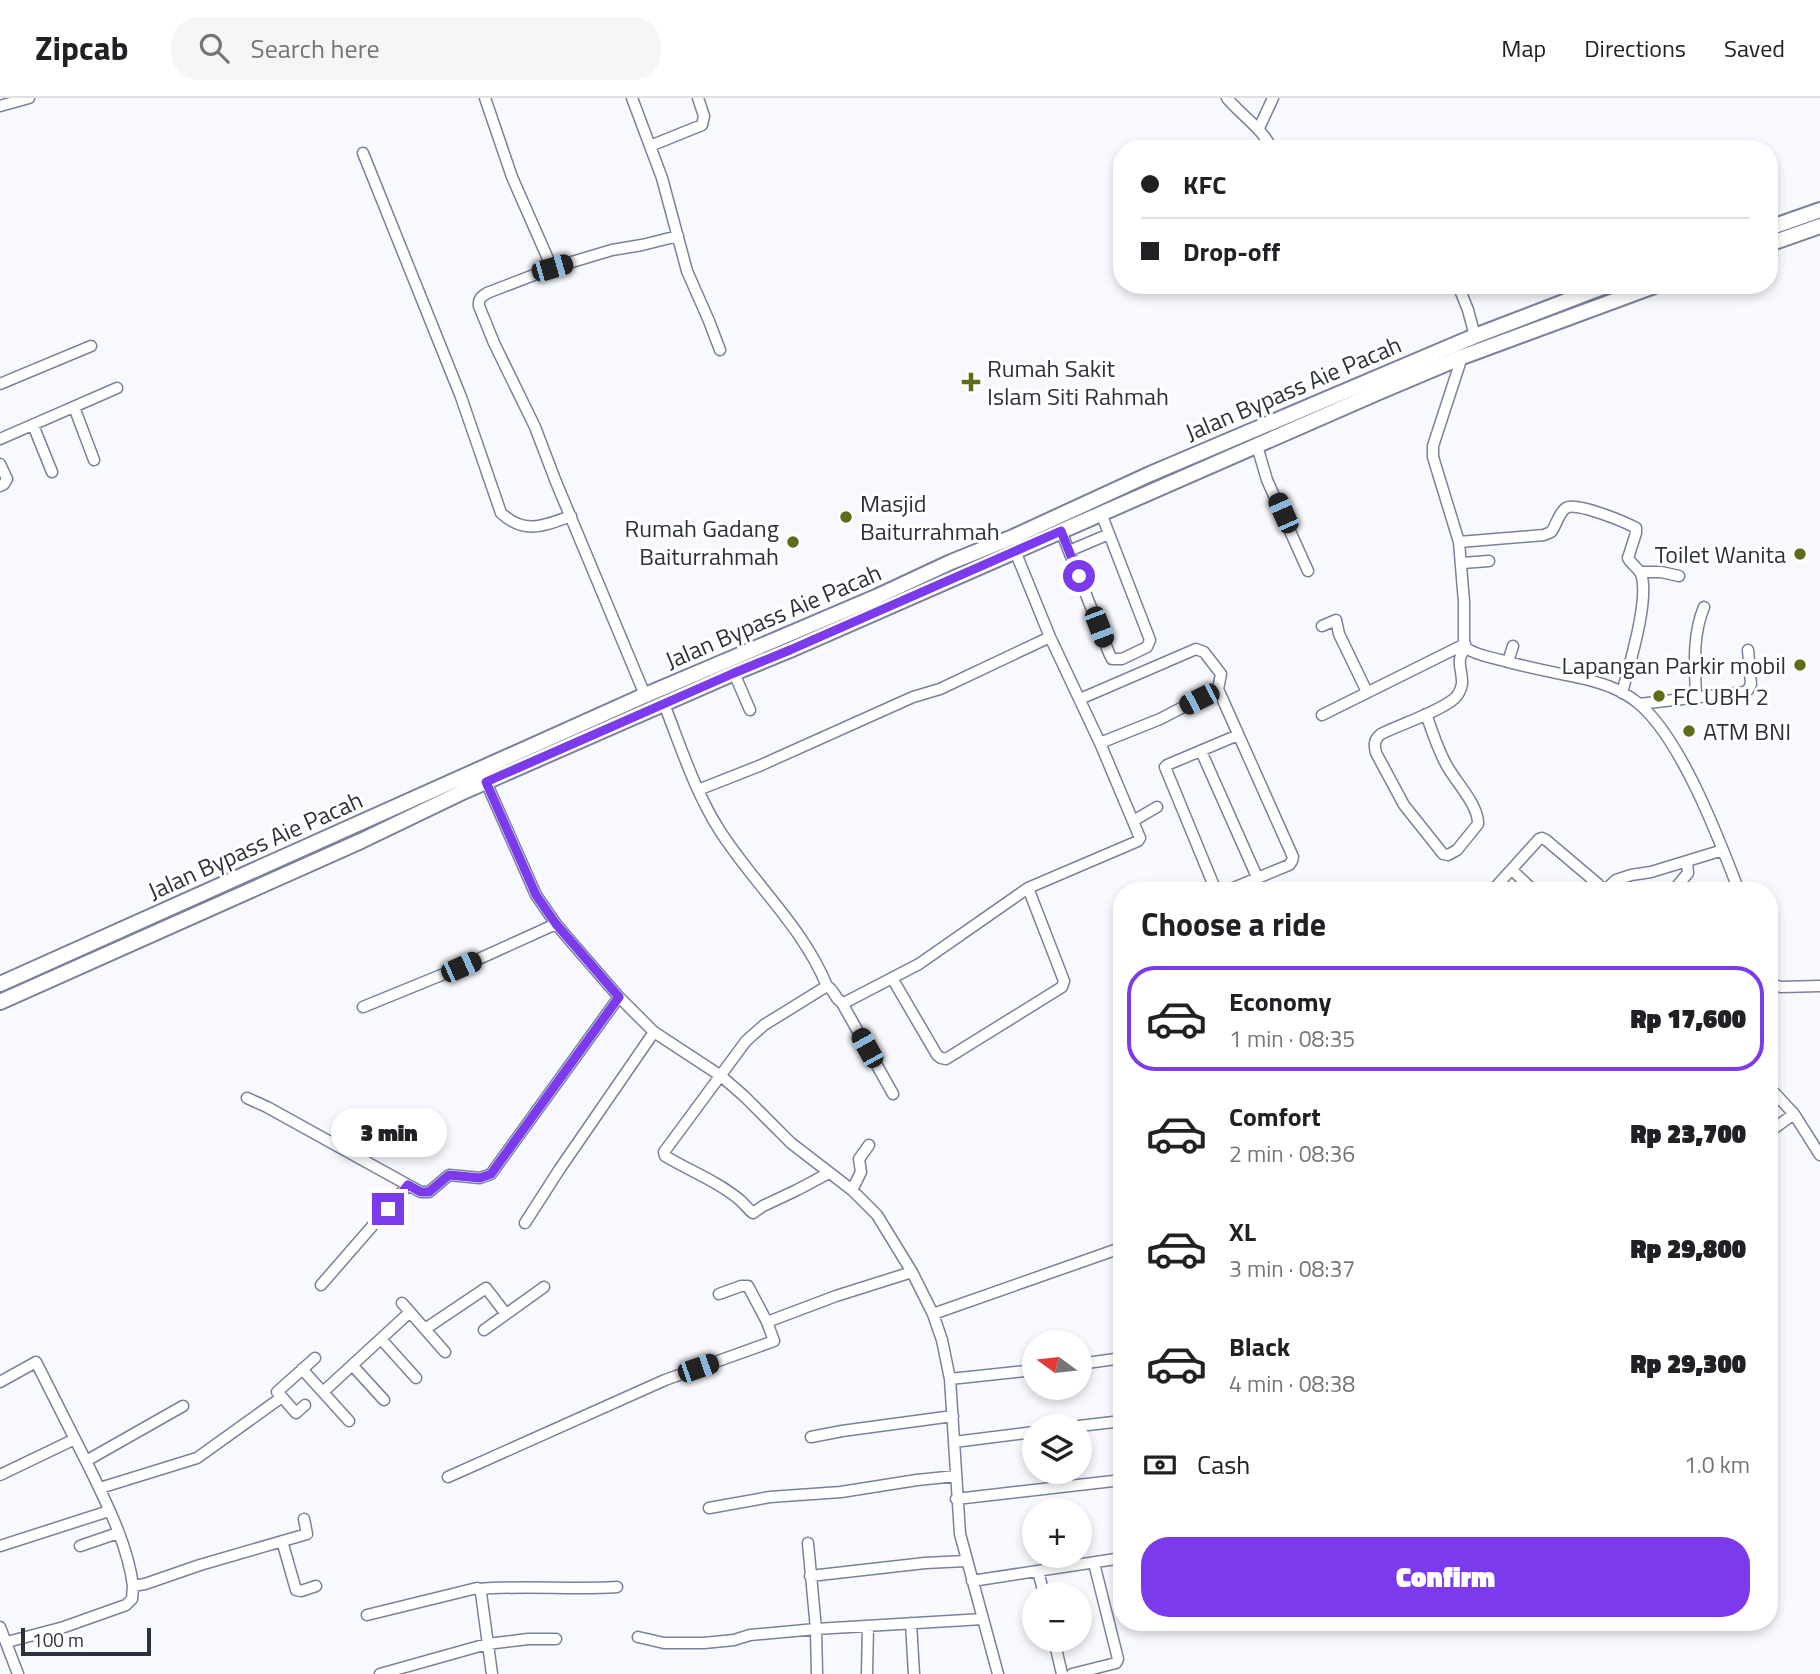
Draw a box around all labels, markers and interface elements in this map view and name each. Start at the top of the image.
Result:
search box [171,17,661,80]
text: Zipcab [35,23,129,73]
icon: search [195,29,233,67]
text: Search here [251,29,380,68]
text: Map [1501,30,1546,66]
text: Directions [1584,30,1686,66]
text: Saved [1724,30,1785,66]
text: KFC [1183,165,1226,204]
text: Drop-off [1183,232,1280,271]
car [529,252,576,284]
street label: Jalan Bypass Aie Pacah [1179,326,1407,450]
place label: Rumah Sakit Islam Siti Rahmah [987,350,1169,414]
marker: Rumah Sakit Islam Siti Rahmah [961,372,981,392]
place label: Masjid Baiturrahmah [860,485,1000,549]
car [1265,490,1302,536]
marker: Masjid Baiturrahmah [838,509,854,525]
place label: Rumah Gadang Baiturrahmah [625,510,779,574]
marker: Rumah Gadang Baiturrahmah [785,534,801,550]
place label: Toilet Wanita [1655,536,1786,572]
marker: Toilet Wanita [1792,546,1808,562]
street label: Jalan Bypass Aie Pacah [659,554,887,678]
route start [1063,560,1095,592]
car [1082,604,1117,650]
place label: Lapangan Parkir mobil [1561,647,1786,683]
marker: Lapangan Parkir mobil [1792,657,1808,673]
place label: FC UBH 2 [1673,678,1769,714]
car [1176,680,1223,718]
marker: FC UBH 2 [1651,688,1667,704]
place label: ATM BNI [1703,713,1791,749]
marker: ATM BNI [1681,723,1697,739]
street label: Jalan Bypass Aie Pacah [142,781,368,909]
text: Choose a ride [1141,900,1326,948]
car [438,949,485,985]
text: Economy [1229,982,1331,1021]
icon: car [1145,987,1208,1050]
text: Rp 17,600 [1631,999,1746,1038]
text: 1 min · 08:35 [1229,1021,1355,1056]
car [848,1025,887,1071]
text: Comfort [1229,1097,1321,1136]
icon: car [1145,1102,1208,1165]
callout: 3 min [330,1108,446,1156]
text: Rp 23,700 [1631,1114,1746,1153]
text: 3 min [360,1115,418,1150]
text: 2 min · 08:36 [1229,1136,1355,1171]
route end [372,1193,404,1225]
text: XL [1229,1212,1256,1251]
icon: car [1145,1217,1208,1280]
text: Rp 29,800 [1631,1229,1746,1268]
text: 3 min · 08:37 [1229,1251,1355,1286]
text: Black [1229,1327,1290,1366]
north arrow [1022,1330,1092,1400]
map controls [1022,1330,1092,1652]
icon: car [1145,1332,1208,1395]
text: Rp 29,300 [1631,1344,1746,1383]
car [675,1351,722,1385]
text: 4 min · 08:38 [1229,1366,1355,1401]
button: layers [1022,1414,1092,1484]
text: Cash [1197,1445,1250,1484]
icon: cash [1141,1446,1179,1484]
text: 1.0 km [1684,1447,1750,1482]
button: + [1022,1498,1092,1568]
button: Confirm [1141,1537,1750,1617]
button: − [1022,1582,1092,1652]
scale bar [21,1625,150,1657]
text: 100 m [32,1625,84,1654]

